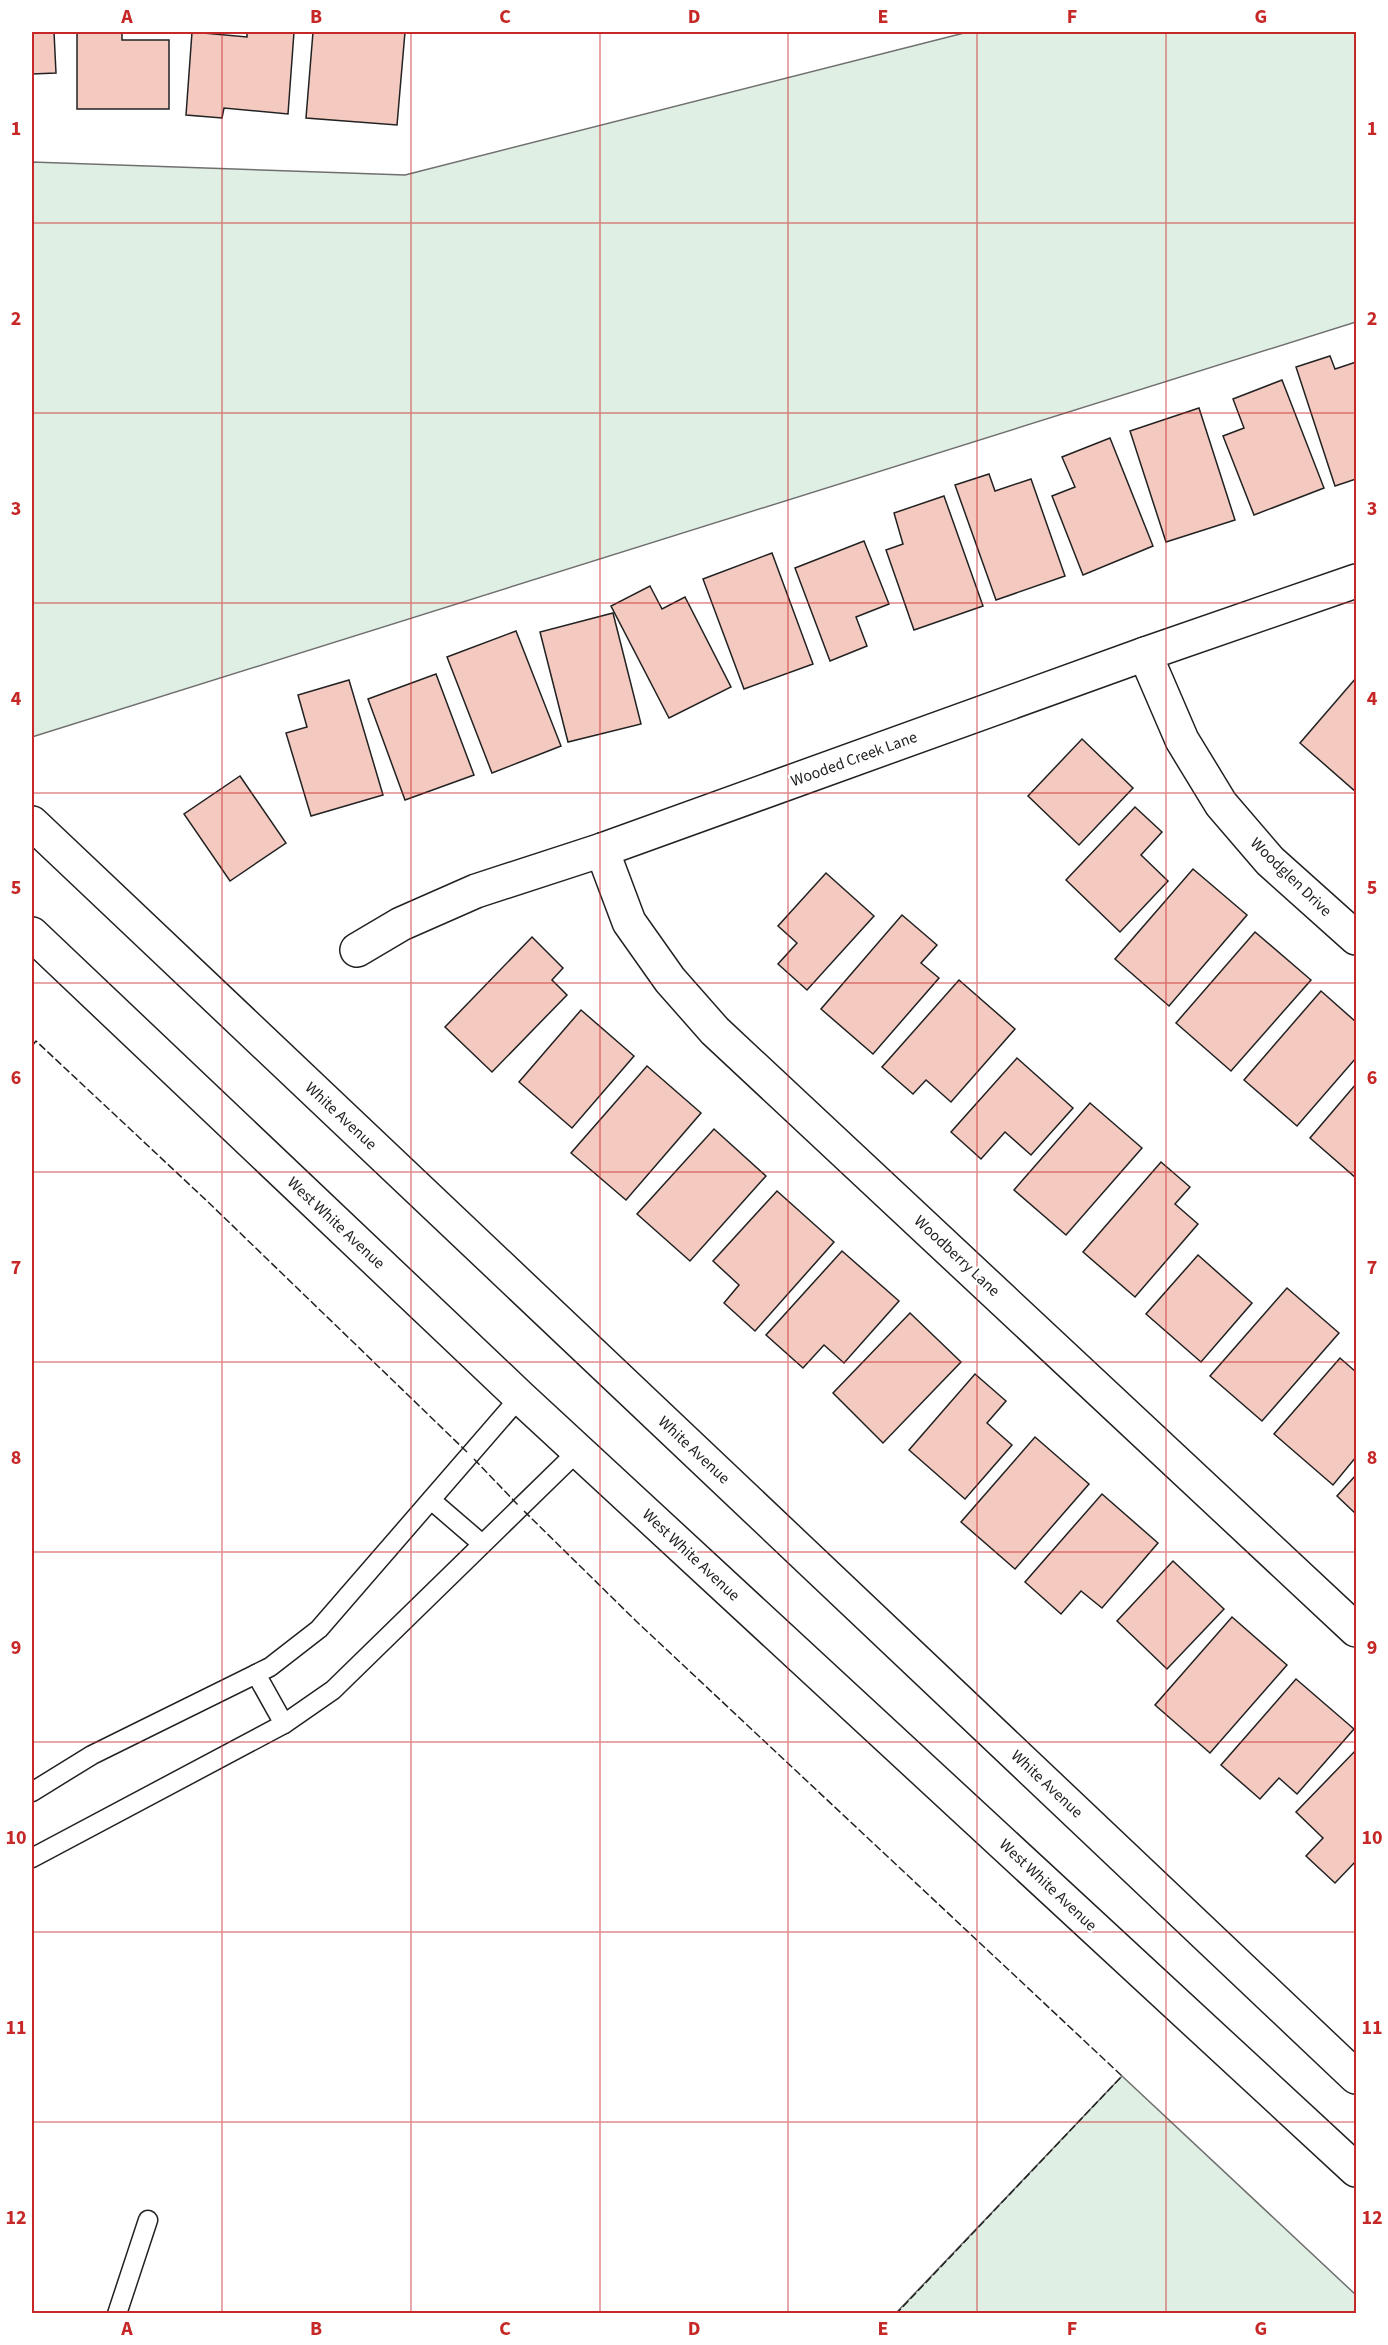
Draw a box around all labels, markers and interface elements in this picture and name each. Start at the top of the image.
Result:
text: A [120,3,133,31]
text: B [310,3,322,31]
text: C [499,3,511,31]
text: D [688,3,700,31]
text: E [878,3,888,31]
text: F [1067,3,1077,31]
text: G [1255,3,1267,31]
text: 1 [11,115,21,143]
text: 1 [1367,115,1377,143]
text: 2 [11,305,21,333]
text: 2 [1367,305,1377,333]
text: 3 [11,495,21,523]
text: 3 [1367,495,1377,523]
text: 4 [11,685,22,713]
text: 4 [1367,685,1378,713]
street label: Wooded Creek Lane [788,726,920,792]
street label: Woodglen Drive [1245,832,1337,922]
text: 5 [11,874,21,902]
text: 5 [1367,874,1377,902]
text: 6 [11,1064,21,1092]
text: 6 [1367,1064,1377,1092]
street label: White Avenue [300,1077,382,1155]
street label: West White Avenue [282,1172,390,1274]
street label: Woodberry Lane [909,1210,1005,1302]
text: 7 [11,1254,21,1282]
text: 7 [1367,1254,1377,1282]
street label: White Avenue [653,1411,735,1489]
text: 8 [11,1444,21,1472]
text: 8 [1367,1444,1377,1472]
street label: West White Avenue [637,1504,745,1606]
text: 9 [11,1634,21,1662]
text: 9 [1367,1634,1377,1662]
street label: White Avenue [1006,1745,1088,1823]
text: 10 [5,1824,27,1852]
text: 10 [1361,1824,1383,1852]
street label: West White Avenue [994,1834,1102,1936]
text: 11 [5,2014,27,2042]
text: 11 [1361,2014,1383,2042]
text: 12 [5,2204,27,2232]
text: 12 [1361,2204,1383,2232]
text: A [120,2315,133,2343]
text: B [310,2315,322,2343]
text: C [499,2315,511,2343]
text: D [688,2315,700,2343]
text: E [878,2315,888,2343]
text: F [1067,2315,1077,2343]
text: G [1255,2315,1267,2343]

